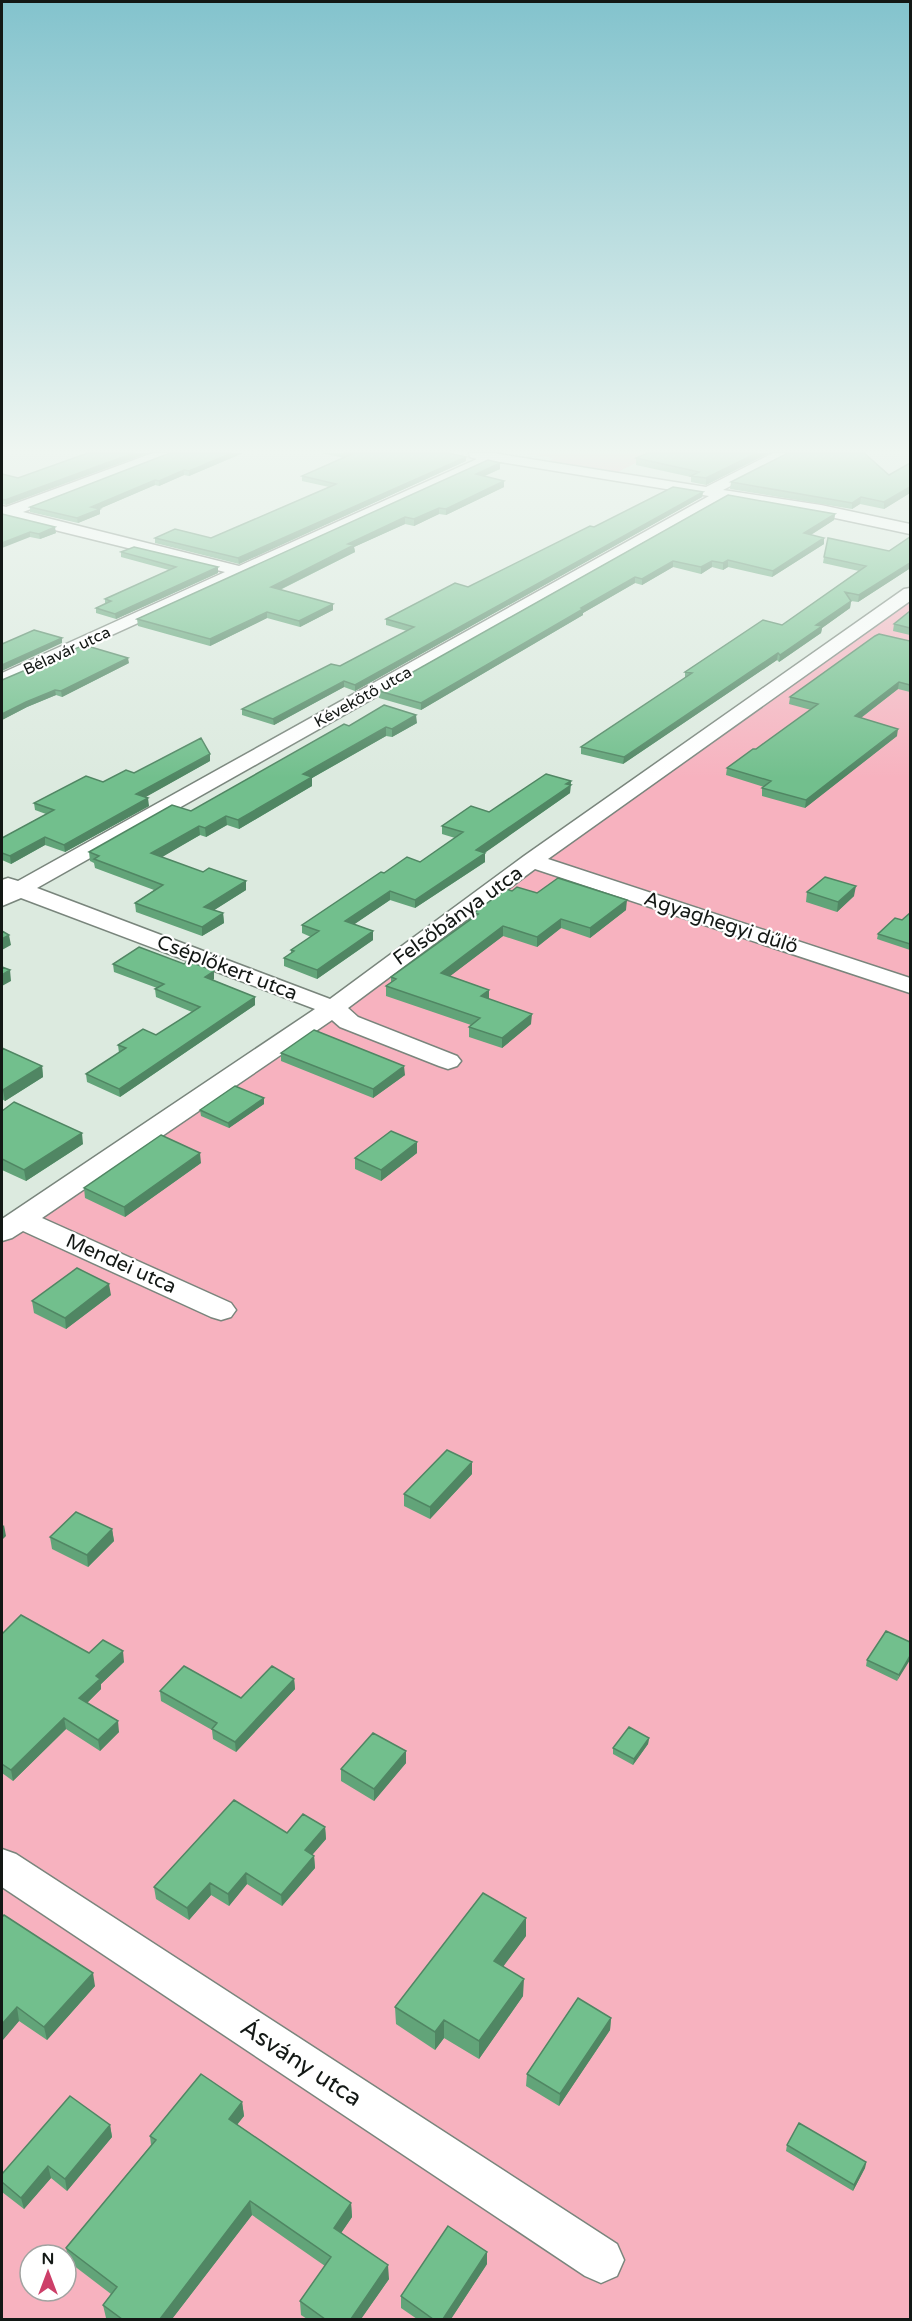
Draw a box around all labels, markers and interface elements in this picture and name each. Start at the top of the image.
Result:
street label: Bélavár utca [20,622,114,680]
street label: Kévekötő utca [311,662,415,732]
street label: Felsőbánya utca [389,861,527,971]
street label: Agyaghegyi dűlő [641,887,801,959]
street label: Cséplőkert utca [153,930,301,1006]
street label: Mendei utca [62,1229,180,1299]
street label: Ásvány utca [235,2012,368,2113]
north arrow [18,2243,78,2303]
text: N [42,2249,54,2269]

